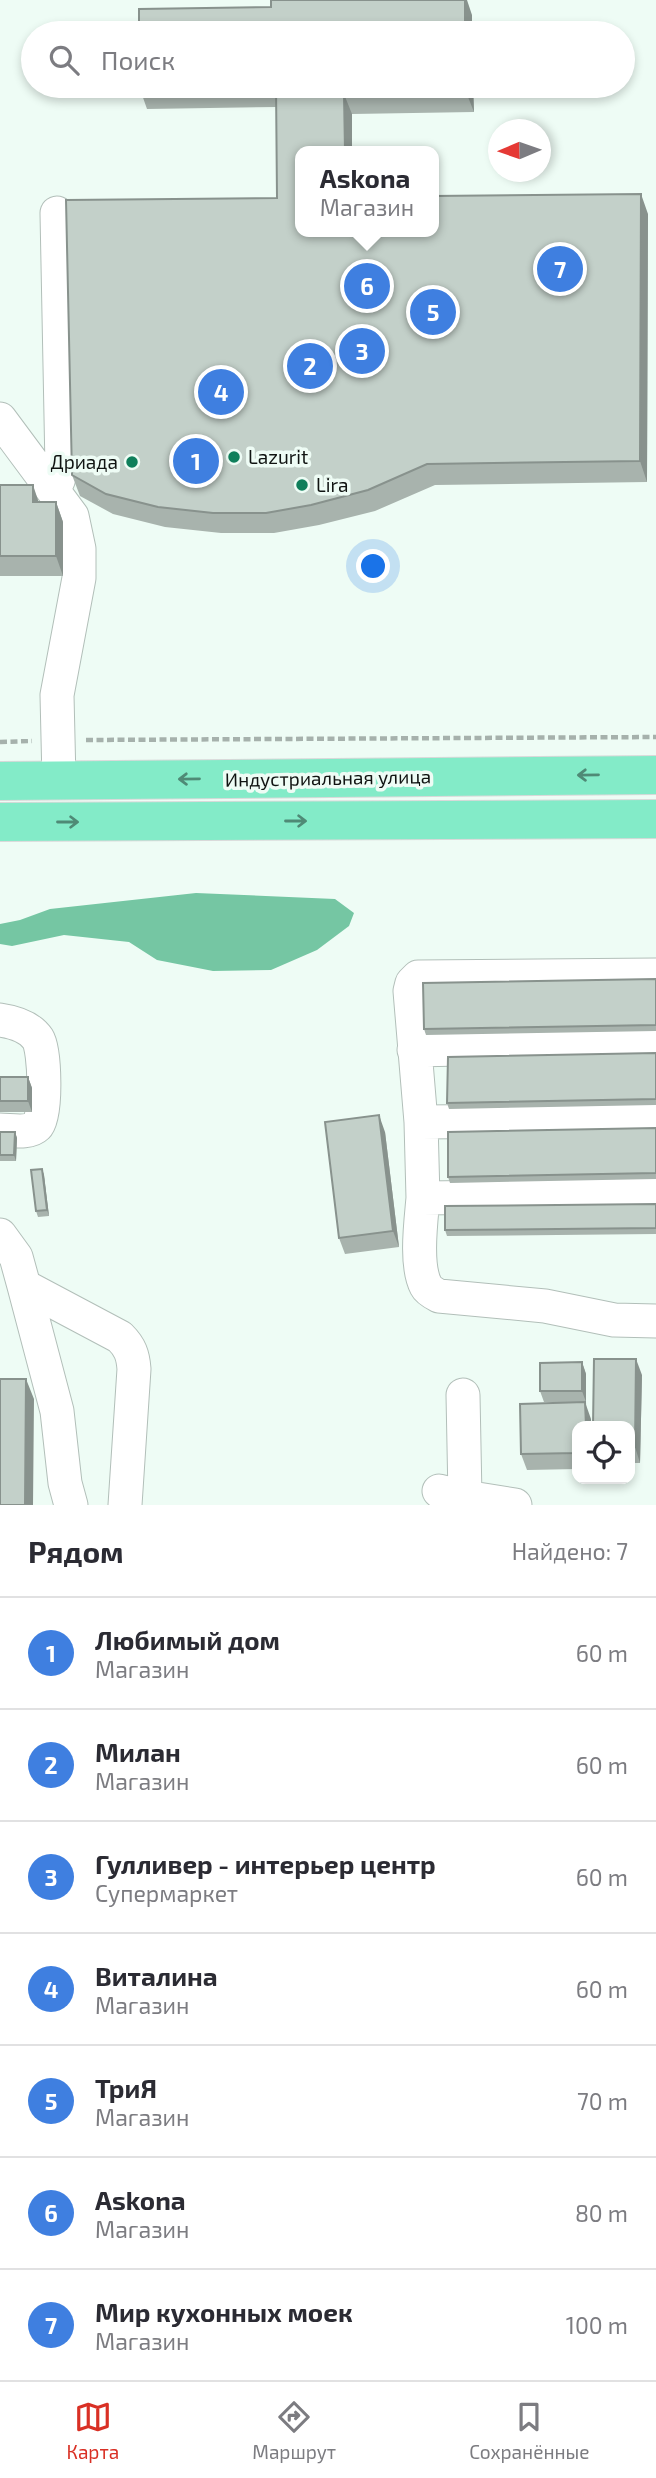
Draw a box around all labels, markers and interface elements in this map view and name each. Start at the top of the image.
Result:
search box [21,21,635,98]
icon: search [45,41,83,79]
text: Поиск [101,44,175,75]
north arrow [488,119,551,182]
popup [295,146,439,237]
text: Askona [320,162,410,193]
text: Магазин [320,193,414,221]
pin: 7 [537,243,583,295]
pin: 6 [344,260,390,312]
pin: 5 [410,286,456,338]
pin: 3 [339,325,385,377]
pin: 2 [287,340,333,392]
pin: 4 [198,366,244,418]
pin: 1 [173,435,219,487]
place label: Lazurit [248,445,308,468]
marker: Lazurit [226,449,242,465]
place label: Дриада [50,450,118,473]
marker: Дриада [124,454,140,470]
place label: Lira [316,473,349,496]
marker: Lira [294,477,310,493]
your location [356,549,390,583]
street label: Индустриальная улица [225,764,431,792]
one-way arrow [577,768,600,782]
one-way arrow [178,772,201,786]
one-way arrow [284,814,307,828]
one-way arrow [56,815,79,829]
map controls [572,1421,635,1484]
button: locate [572,1421,635,1484]
text: Рядом [28,1533,124,1569]
text: Найдено: 7 [512,1537,628,1565]
text: Любимый дом [95,1624,280,1655]
text: 1 [46,1639,56,1667]
text: 60 m [576,1639,628,1667]
text: Магазин [95,1655,189,1683]
text: Милан [95,1736,181,1767]
text: 2 [44,1751,58,1779]
text: 60 m [576,1751,628,1779]
text: Магазин [95,1767,189,1795]
text: Гулливер - интерьер центр [95,1848,436,1879]
text: 3 [44,1863,58,1891]
text: 60 m [576,1863,628,1891]
text: Супермаркет [95,1879,238,1907]
text: Виталина [95,1960,218,1991]
text: 4 [44,1975,58,2003]
text: 60 m [576,1975,628,2003]
text: Магазин [95,1991,189,2019]
text: ТриЯ [95,2072,157,2103]
text: 5 [45,2087,57,2115]
text: 70 m [577,2087,628,2115]
text: Магазин [95,2103,189,2131]
text: Askona [95,2184,186,2215]
text: 6 [44,2199,58,2227]
text: 80 m [575,2199,628,2227]
text: Магазин [95,2215,189,2243]
text: Мир кухонных моек [95,2296,353,2327]
text: 7 [45,2311,57,2339]
text: 100 m [566,2311,628,2339]
text: Магазин [95,2327,189,2355]
tab: Карта [66,2398,119,2463]
tab: Маршрут [252,2398,336,2463]
tab: Сохранённые [469,2398,590,2463]

